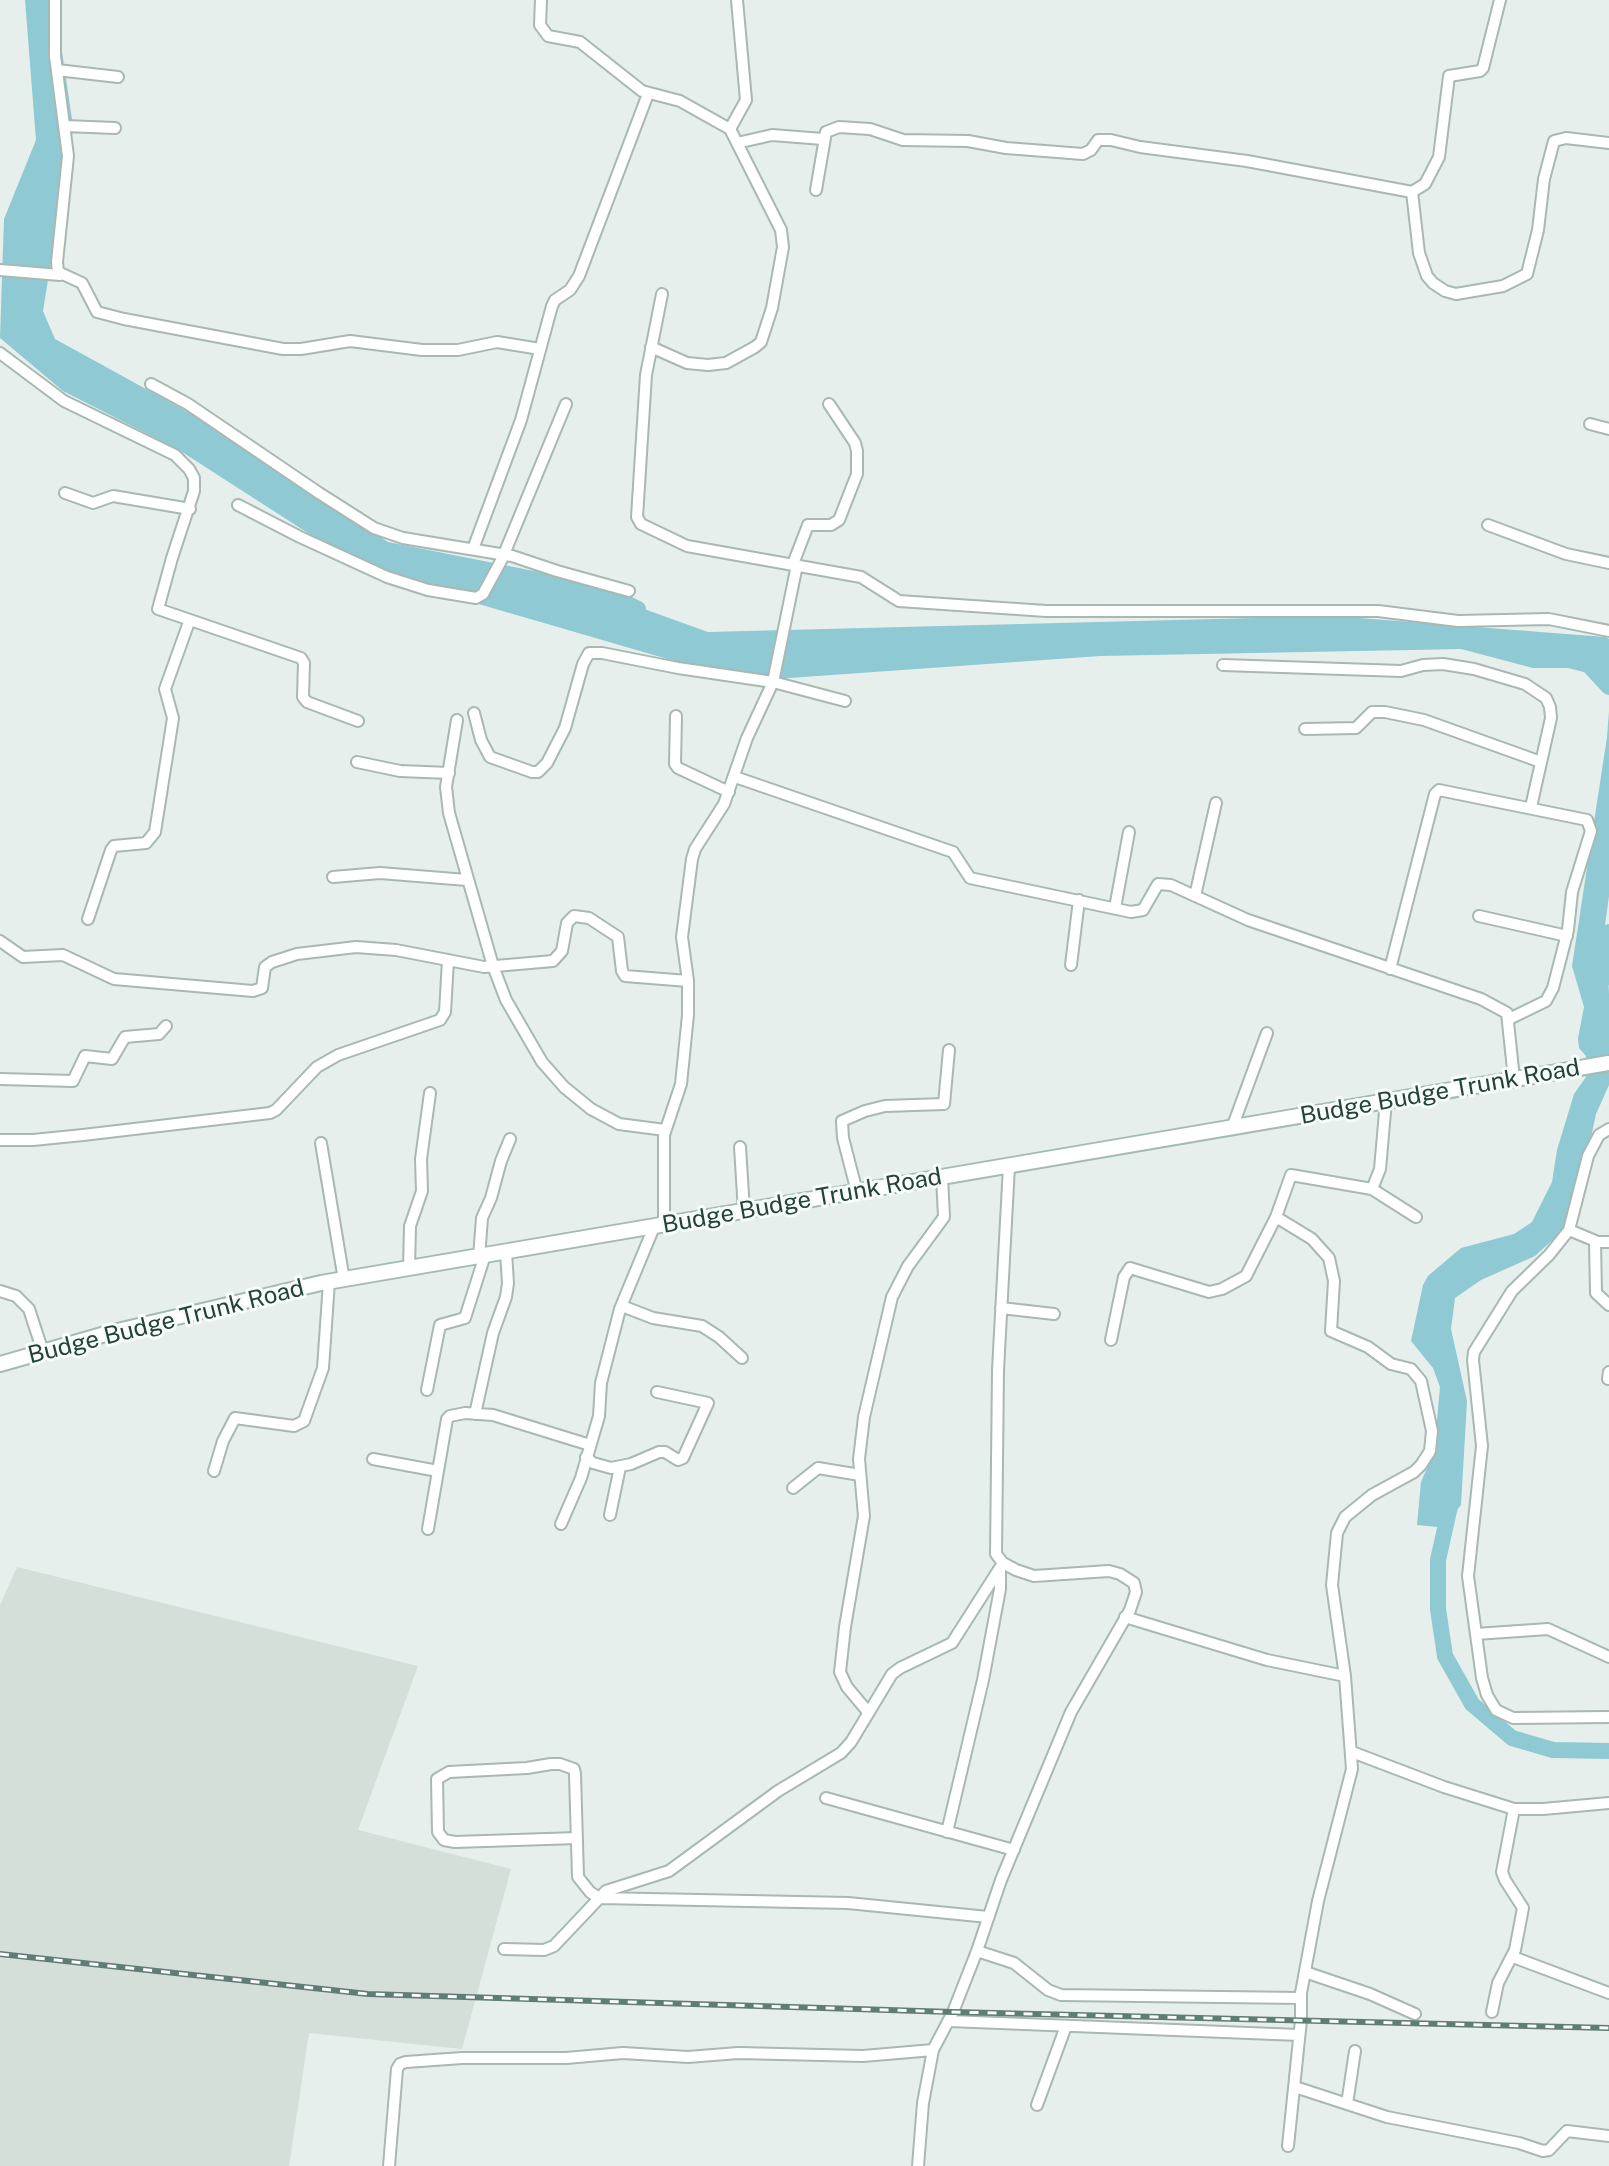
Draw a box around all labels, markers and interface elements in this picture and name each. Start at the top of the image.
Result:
street label: Budge Budge Trunk Road [1298,1053,1582,1131]
street label: Budge Budge Trunk Road [660,1162,944,1240]
street label: Budge Budge Trunk Road [25,1274,307,1370]

